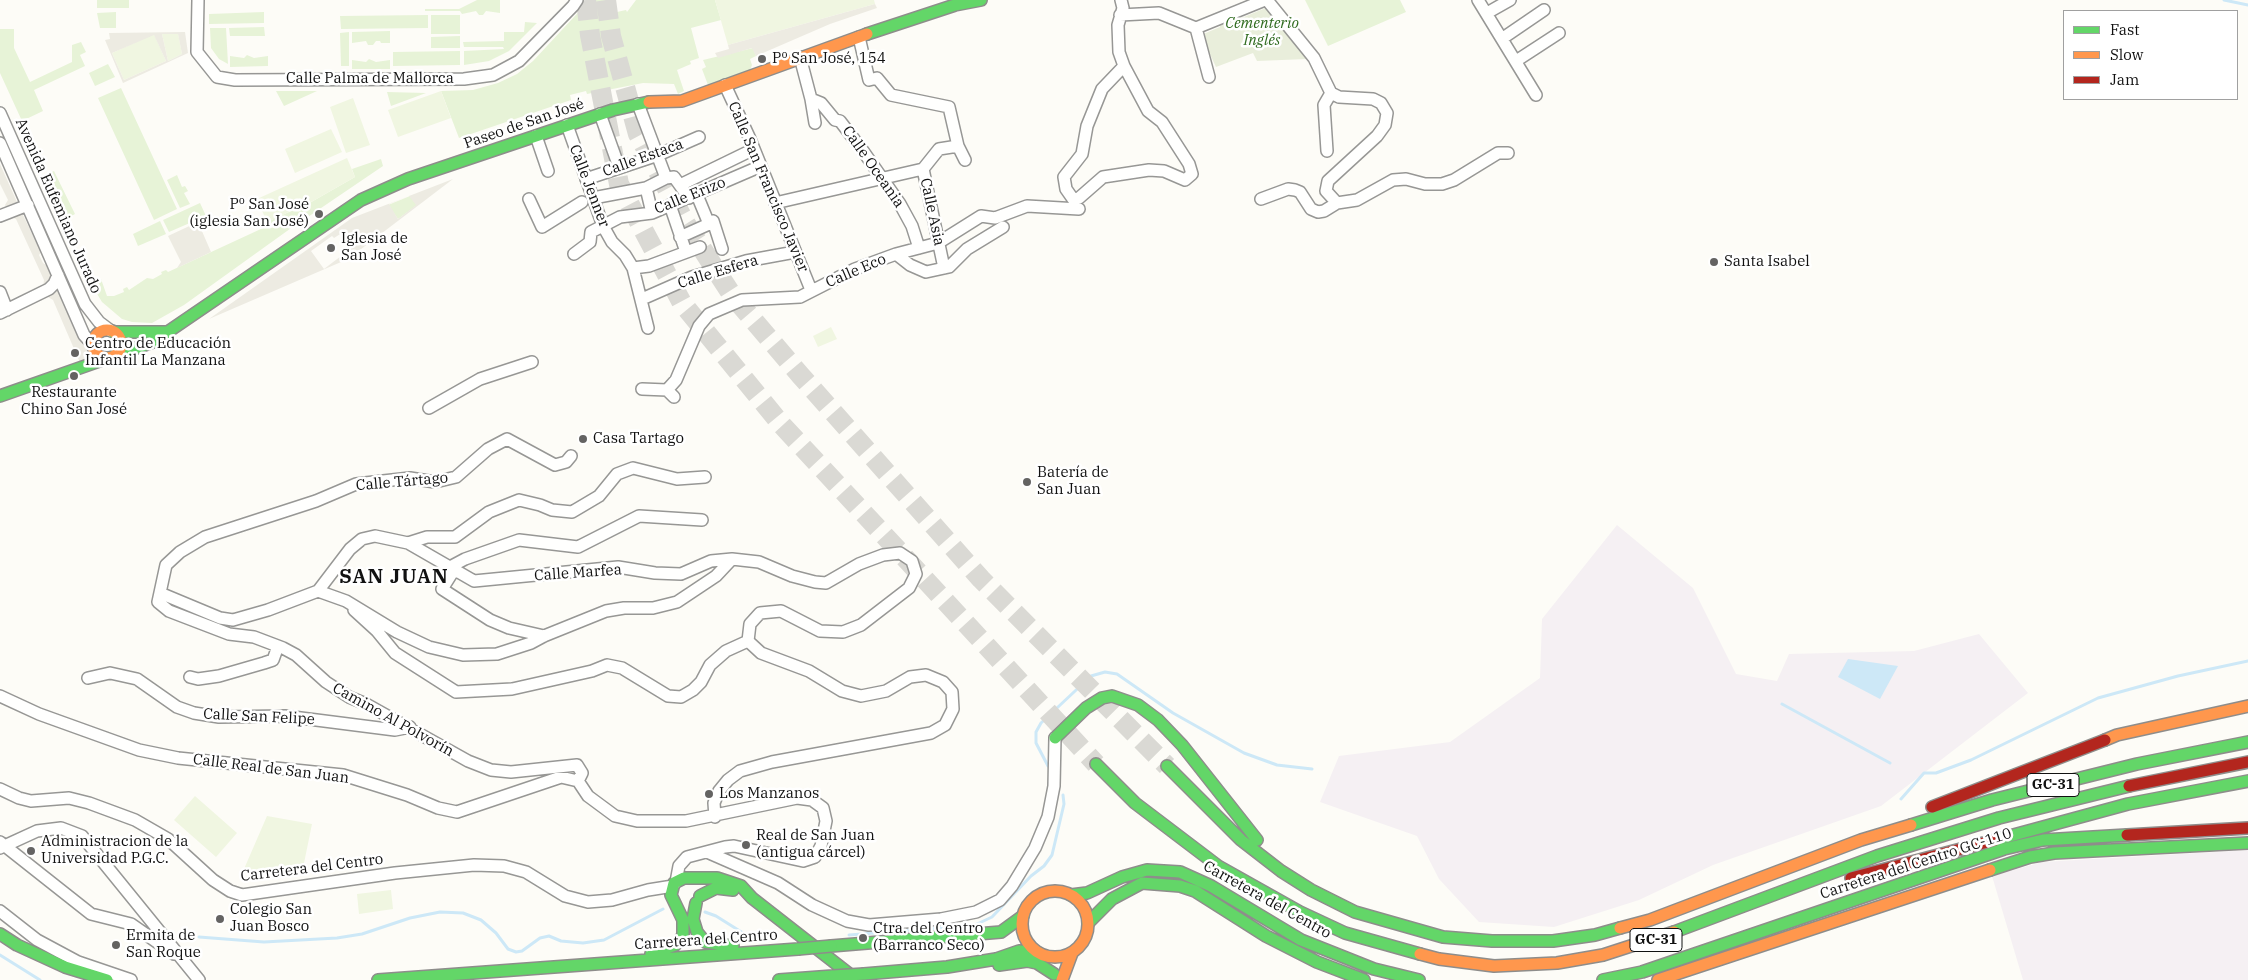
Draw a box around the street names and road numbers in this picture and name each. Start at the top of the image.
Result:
street label: Calle Palma de Mallorca [286,70,454,88]
street label: Paseo de San José [462,95,586,153]
street label: Calle San Francisco Javier [724,99,812,275]
street label: Avenida Eufemiano Jurado [11,116,105,296]
street label: Calle Oceania [838,123,908,211]
street label: Calle Estaca [600,135,686,181]
street label: Calle Jenner [565,142,613,230]
street label: Calle Erizo [652,174,728,218]
street label: Calle Asia [916,176,948,248]
street label: Calle Eco [823,250,889,292]
street label: Calle Esfera [676,251,760,293]
street label: Calle Tártago [355,469,449,495]
street label: Calle Marfea [534,561,622,585]
street label: Camino Al Polvorín [329,679,457,761]
street label: Calle San Felipe [203,705,315,729]
street label: Calle Real de San Juan [192,750,350,788]
road number: GC-31 [2027,774,2079,796]
street label: Carretera del Centro GC-110 [1818,824,2014,904]
street label: Carretera del Centro [240,850,384,886]
street label: Carretera del Centro [1200,857,1334,943]
street label: Carretera del Centro [634,926,778,954]
road number: GC-31 [1630,928,1682,952]

